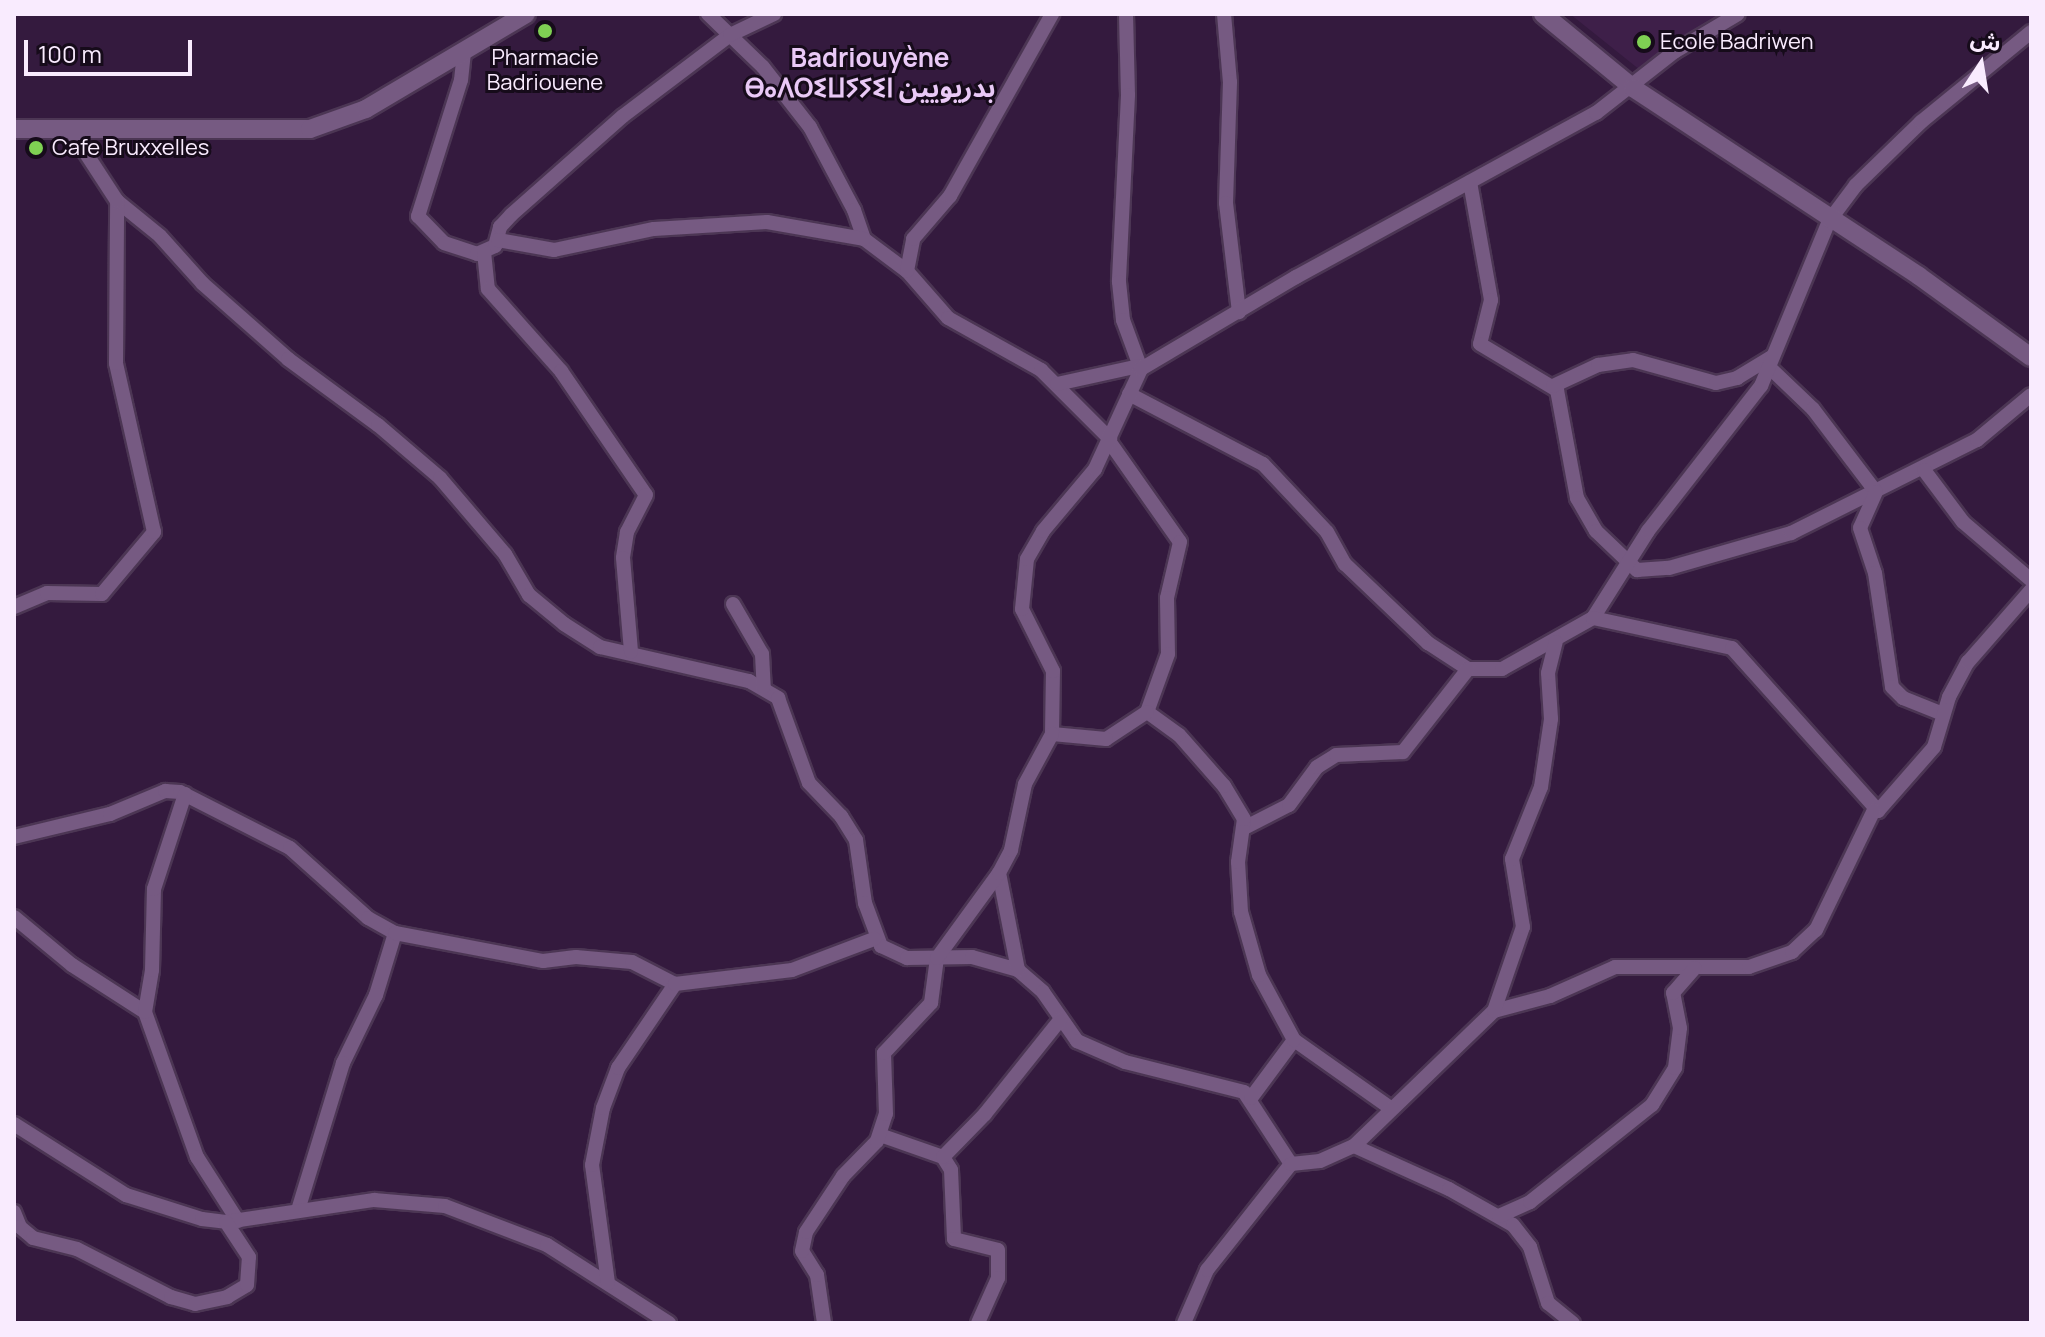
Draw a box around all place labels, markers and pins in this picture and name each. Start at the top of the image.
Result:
marker: Pharmacie Badriouene [536,22,554,40]
place label: Ecole Badriwen [1660,29,1814,55]
marker: Ecole Badriwen [1635,33,1653,51]
place label: Pharmacie Badriouene [487,44,603,96]
place label: Cafe Bruxxelles [52,135,209,161]
marker: Cafe Bruxxelles [27,139,45,157]

